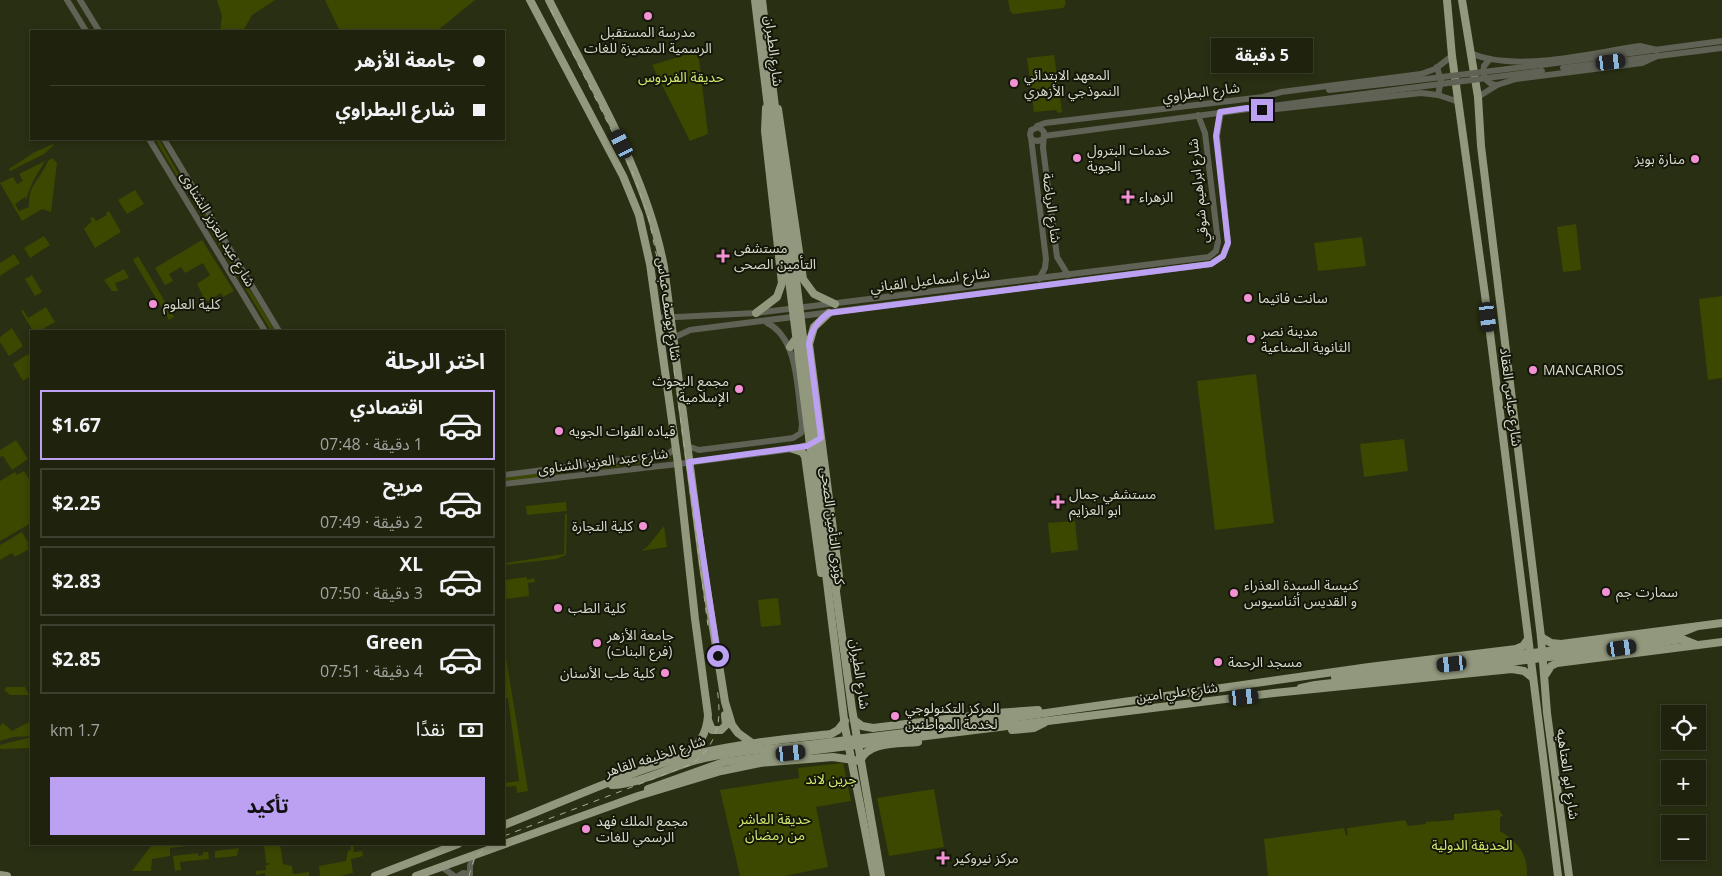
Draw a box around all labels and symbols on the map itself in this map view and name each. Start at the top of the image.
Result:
marker: مدرسة المستقبل الرسمية المتميزة للغات [642,10,654,22]
street label: شارع الطيران [759,14,788,88]
place label: مدرسة المستقبل الرسمية المتميزة للغات [584,22,712,57]
callout: 5 دقيقة [1211,38,1313,72]
car [1595,53,1626,71]
place label: المعهد الابتدائي النموذجي الأزهري [1024,65,1120,102]
park label: حديقة الفردوس [638,67,724,86]
marker: المعهد الابتدائي النموذجي الأزهري [1008,77,1020,89]
street label: شارع البطراوي [1161,77,1241,108]
route end [1251,99,1273,121]
car [608,127,635,161]
street label: شارع ابراهيم شوقي [1183,137,1215,244]
place label: خدمات البترول الجوية [1087,140,1170,175]
place label: منارة بويز [1634,149,1685,168]
marker: خدمات البترول الجوية [1071,152,1083,164]
marker: منارة بويز [1689,153,1701,165]
street label: شارع عبد العزيز الشناوى [175,168,260,291]
street label: شارع الرياضة [1037,172,1066,244]
place label: الزهراء [1139,187,1173,206]
marker: الزهراء [1121,190,1135,204]
place label: مستشفى التأمين الصحى [734,238,816,273]
marker: مستشفى التأمين الصحى [716,249,730,263]
street label: شارع يوسف عباس [651,256,686,362]
street label: شارع اسماعيل القباني [869,263,991,298]
place label: سانت فاتيما [1258,288,1328,307]
marker: سانت فاتيما [1242,292,1254,304]
place label: كلية العلوم [163,294,221,315]
marker: كلية العلوم [147,298,159,310]
car [1478,301,1497,333]
place label: مدينة نصر الثانوية الصناعية [1260,321,1350,356]
marker: مدينة نصر الثانوية الصناعية [1245,333,1257,345]
street label: شارع عباس العقاد [1494,346,1527,448]
place label: MANCARIOS [1543,360,1624,379]
marker: MANCARIOS [1527,364,1539,376]
place label: مجمع البحوث الإسلامية [652,371,729,407]
marker: مجمع البحوث الإسلامية [733,383,745,395]
place label: قياده القوات الجويه [569,421,675,440]
marker: قياده القوات الجويه [553,425,565,437]
street label: شارع عبد العزيز الشناوى [537,443,669,480]
street label: كوبرى التأمين الصحى [817,466,850,586]
place label: مستشفي جمال ابو العزايم [1069,484,1156,521]
marker: مستشفي جمال ابو العزايم [1051,495,1065,509]
place label: كلية التجارة [572,516,633,535]
marker: كلية التجارة [637,520,649,532]
place label: كنيسة السيدة العذراء و القديس أثناسيوس [1244,575,1359,610]
place label: سمارت جم [1616,582,1678,603]
marker: سمارت جم [1600,586,1612,598]
marker: كنيسة السيدة العذراء و القديس أثناسيوس [1228,587,1240,599]
place label: كلية الطب [568,598,626,617]
marker: كلية الطب [552,602,564,614]
place label: جامعة الأزهر (فرع البنات) [606,625,674,662]
marker: جامعة الأزهر (فرع البنات) [591,637,603,649]
street label: شارع الطيران [844,637,875,711]
car [1606,638,1637,658]
route start [707,645,729,667]
place label: مسجد الرحمة [1228,652,1302,671]
car [1436,655,1467,673]
marker: مسجد الرحمة [1212,656,1224,668]
place label: كلية طب الأسنان [560,663,655,682]
marker: كلية طب الأسنان [659,667,671,679]
street label: شارع علي امين [1135,677,1219,708]
car [1228,688,1259,706]
place label: المركز التكنولوجي لخدمة المواطنين [905,698,1000,733]
marker: المركز التكنولوجي لخدمة المواطنين [889,710,901,722]
street label: شارع ابو العتاهيه [1551,727,1584,821]
street label: شارع الخليفه القاهر [601,730,708,783]
car [775,744,806,762]
park label: جرين لاند [806,769,856,788]
park label: حديقة العاشر من رمضان [738,809,811,844]
place label: مجمع الملك فهد الرسمي للغات [596,811,688,848]
marker: مجمع الملك فهد الرسمي للغات [580,823,592,835]
park label: الحديقة الدولية [1431,835,1513,854]
place label: مركز نيروكير [953,848,1019,867]
marker: مركز نيروكير [936,851,950,865]

